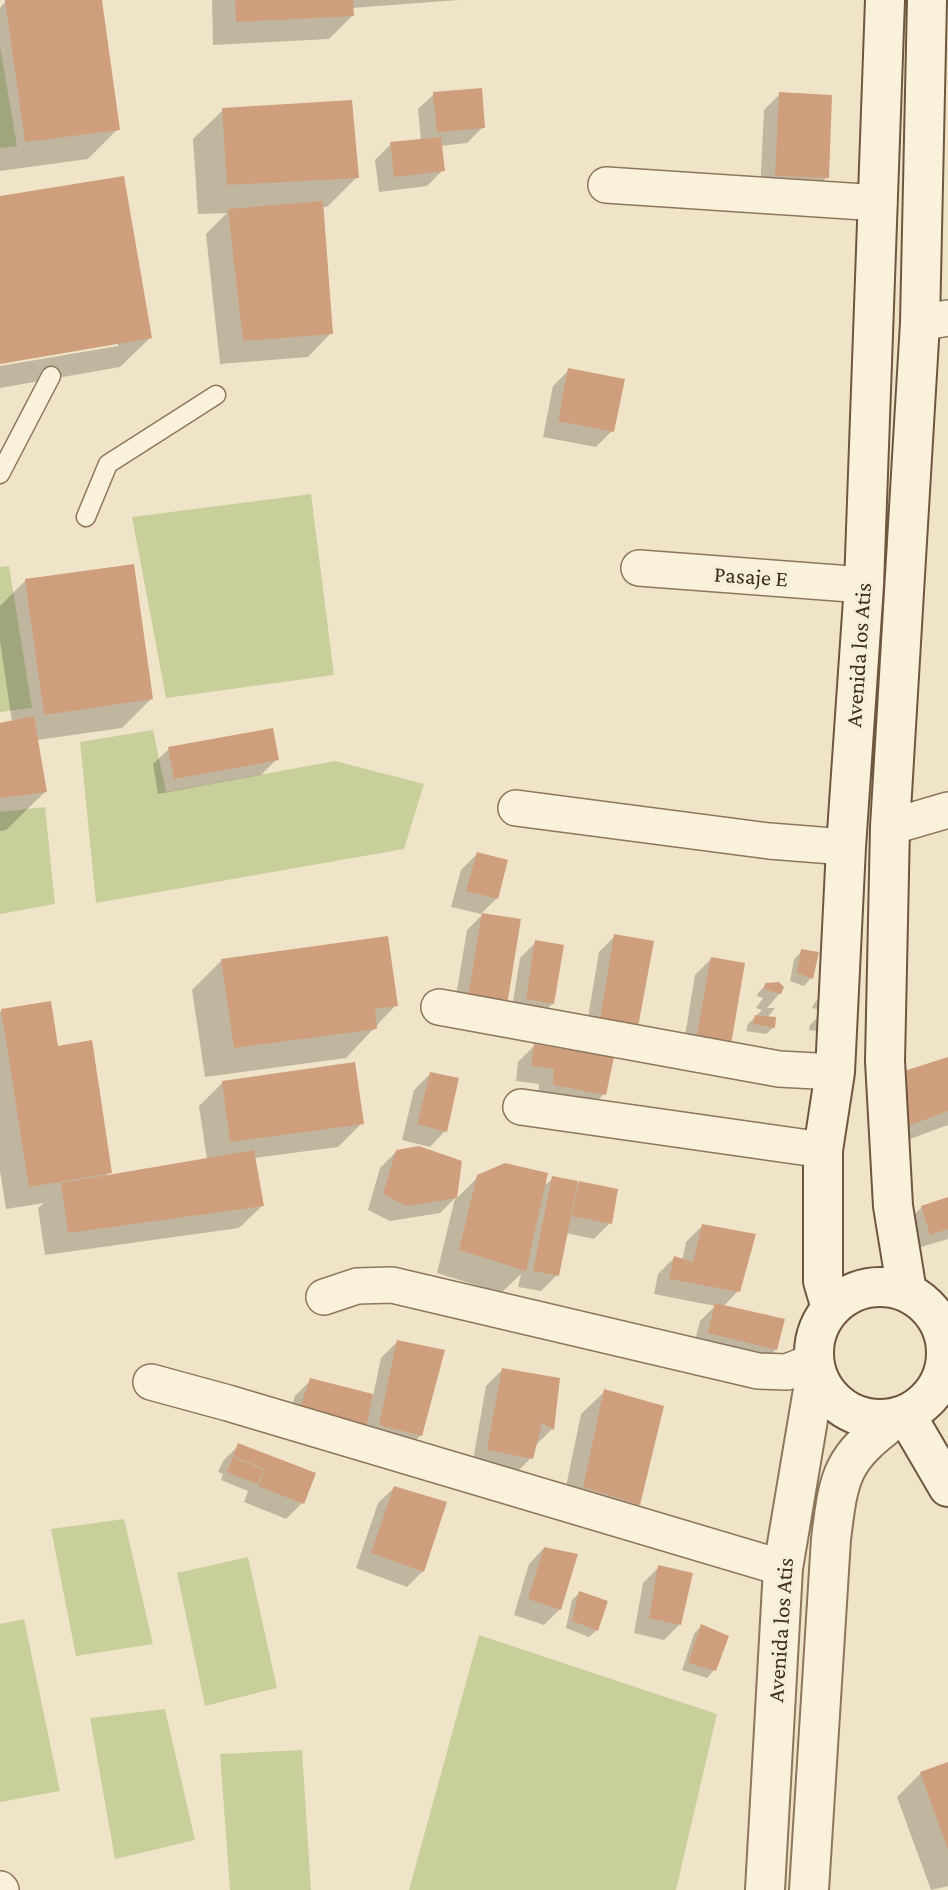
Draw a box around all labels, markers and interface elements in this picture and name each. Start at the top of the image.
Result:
street label: Pasaje E [713,561,789,593]
street label: Avenida los Atis [840,582,878,728]
street label: Avenida los Atis [762,1557,800,1703]

